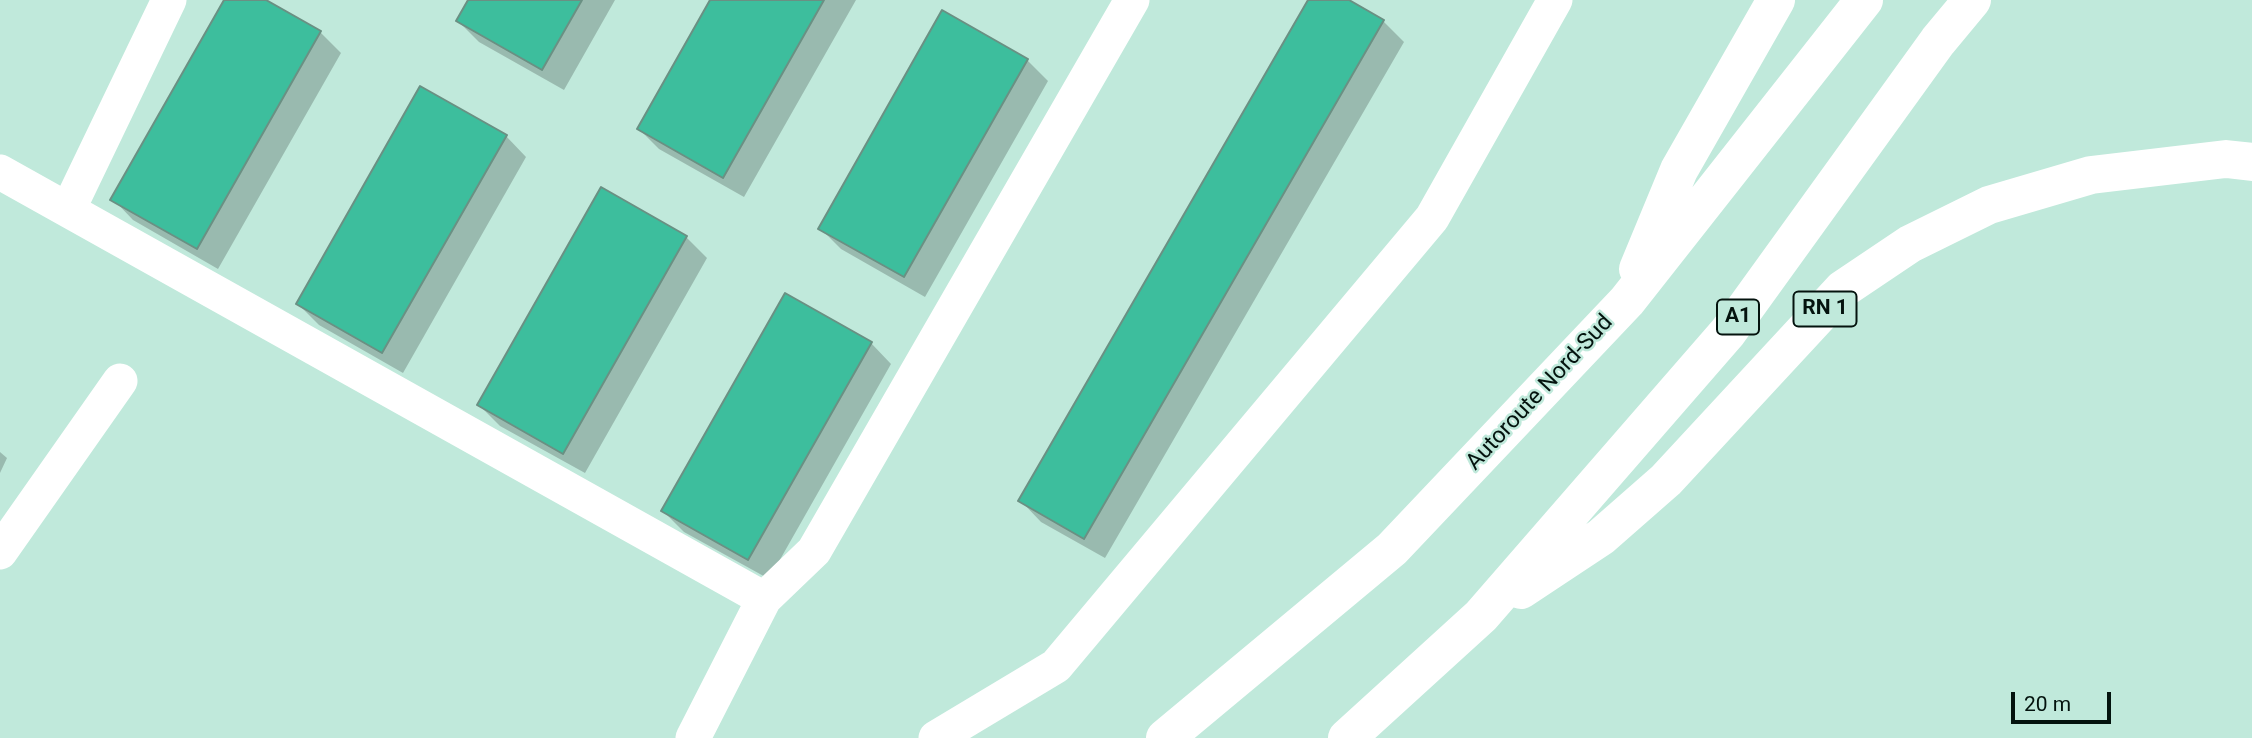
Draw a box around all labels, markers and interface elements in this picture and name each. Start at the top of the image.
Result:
road number: RN 1 [1794,292,1856,326]
road number: A1 [1717,300,1759,334]
street label: Autoroute Nord-Sud [1461,310,1619,476]
scale bar [2014,678,2114,722]
text: 20 m [2024,692,2071,716]

